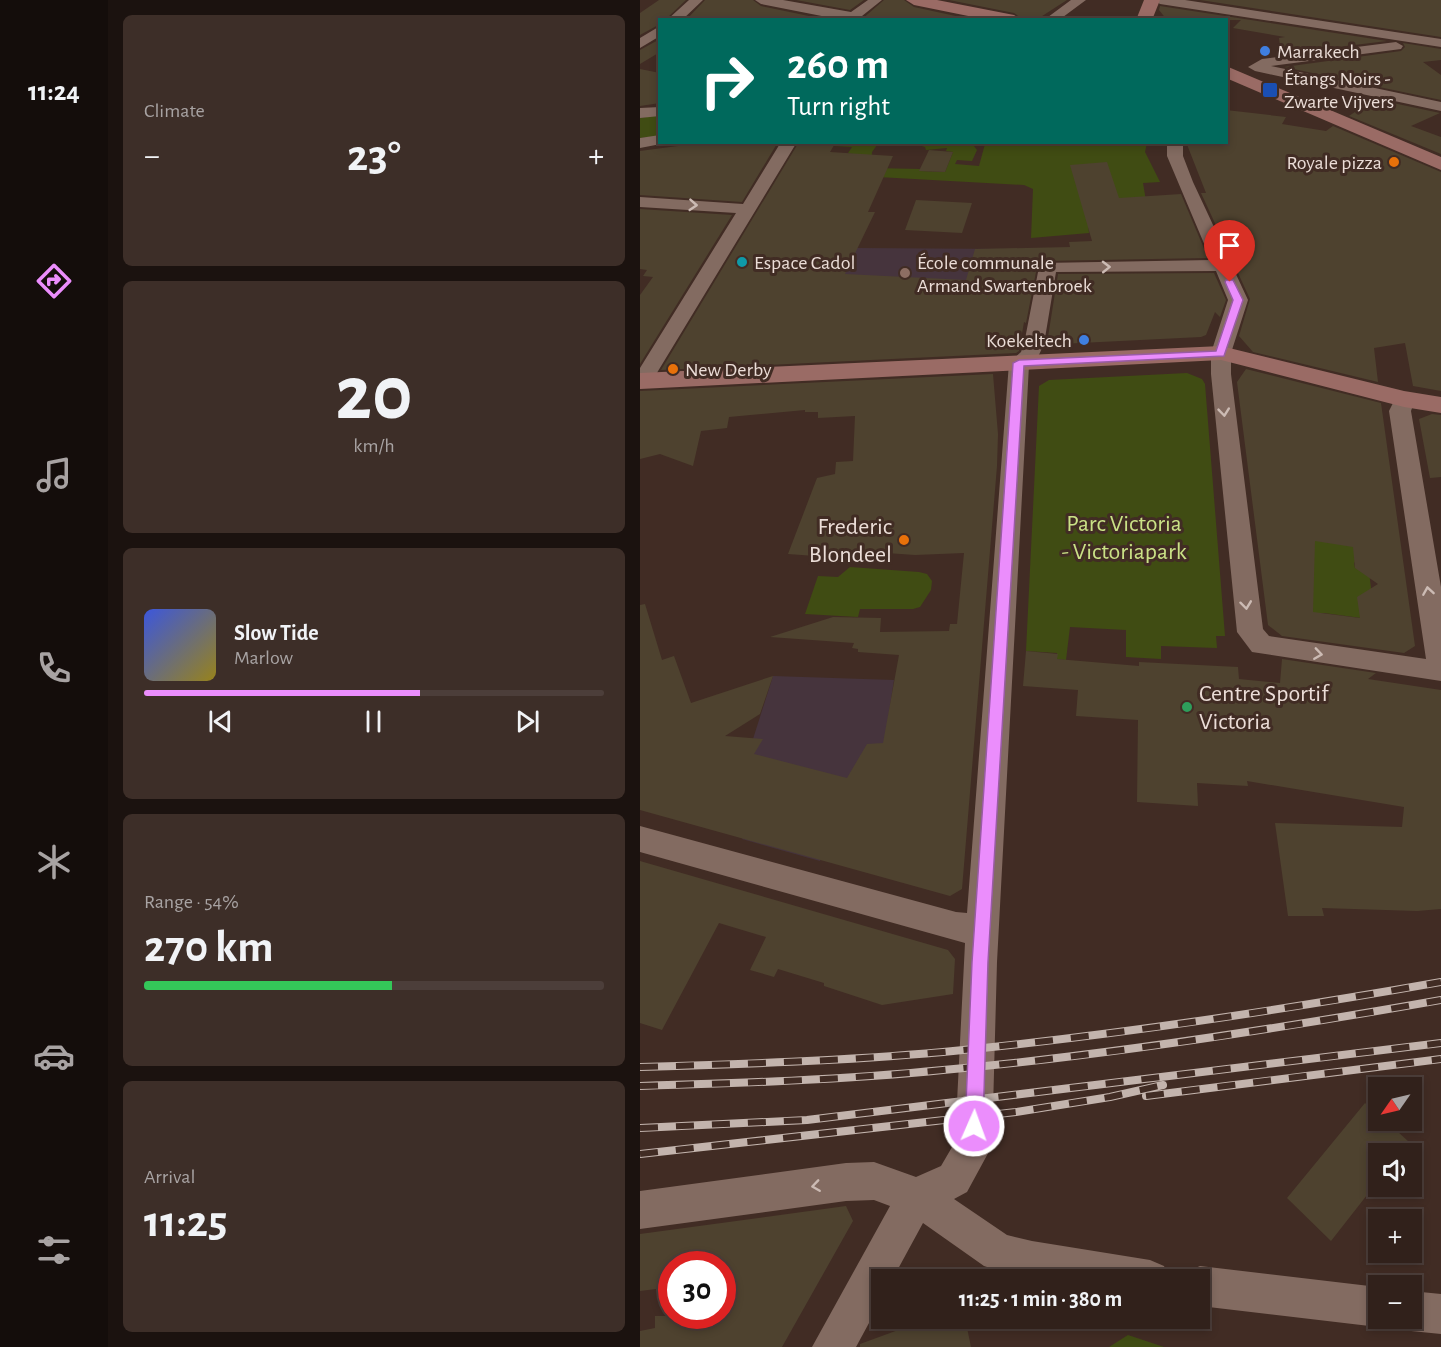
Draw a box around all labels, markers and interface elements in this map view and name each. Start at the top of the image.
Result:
icon: right [688,42,766,120]
place label: Marrakech [1277,42,1360,62]
text: 260 m [787,44,889,86]
marker: Marrakech [1258,44,1272,58]
place label: Étangs Noirs - Zwarte Vijvers [1284,68,1394,112]
text: 11:24 [28,78,80,105]
marker: Étangs Noirs - Zwarte Vijvers [1261,81,1279,99]
text: Turn right [787,93,890,120]
text: Climate [144,101,205,121]
text: 23° [347,134,401,179]
text: − [144,140,160,173]
text: + [588,140,604,173]
place label: Royale pizza [1286,153,1382,173]
marker: Royale pizza [1387,155,1401,169]
one-way arrow [689,198,698,211]
pin [1204,220,1255,282]
icon: arrive [1213,229,1246,262]
place label: École communale Armand Swartenbroek [917,252,1092,296]
place label: Espace Cadol [754,253,855,273]
marker: Espace Cadol [735,255,749,269]
icon: directions [33,260,75,302]
one-way arrow [1102,260,1111,273]
marker: École communale Armand Swartenbroek [898,266,912,280]
place label: Koekeltech [986,331,1072,351]
marker: Koekeltech [1077,333,1091,347]
text: 20 [335,356,413,434]
place label: New Derby [685,360,772,380]
marker: New Derby [666,362,680,376]
one-way arrow [1217,407,1230,416]
text: km/h [353,436,395,456]
icon: music [33,454,75,496]
park label: Parc Victoria - Victoriapark [1061,512,1187,564]
place label: Frederic Blondeel [809,515,892,567]
marker: Frederic Blondeel [897,533,911,547]
one-way arrow [1422,586,1435,596]
one-way arrow [1239,601,1252,610]
text: Slow Tide [234,622,319,644]
icon: phone [33,647,75,689]
text: Marlow [234,648,293,668]
one-way arrow [1314,648,1323,660]
place label: Centre Sportif Victoria [1199,682,1330,734]
marker: Centre Sportif Victoria [1180,700,1194,714]
icon: previous [204,705,237,738]
icon: pause [357,705,390,738]
icon: next [511,705,544,738]
icon: climate [33,841,75,883]
text: Range · 54% [144,892,239,912]
text: 270 km [144,925,273,970]
icon: car [33,1035,75,1077]
north arrow [1368,1077,1422,1131]
map controls [1368,1077,1422,1329]
position arrow [942,1094,1006,1158]
button: sound [1368,1143,1422,1197]
text: Arrival [144,1167,195,1187]
one-way arrow [811,1180,820,1192]
text: 11:25 [144,1200,227,1245]
button: + [1368,1209,1422,1263]
icon: filters [33,1229,75,1271]
speed limit sign: 30 [658,1251,736,1329]
button: − [1368,1275,1422,1329]
text: 11:25 · 1 min · 380 m [959,1288,1122,1310]

